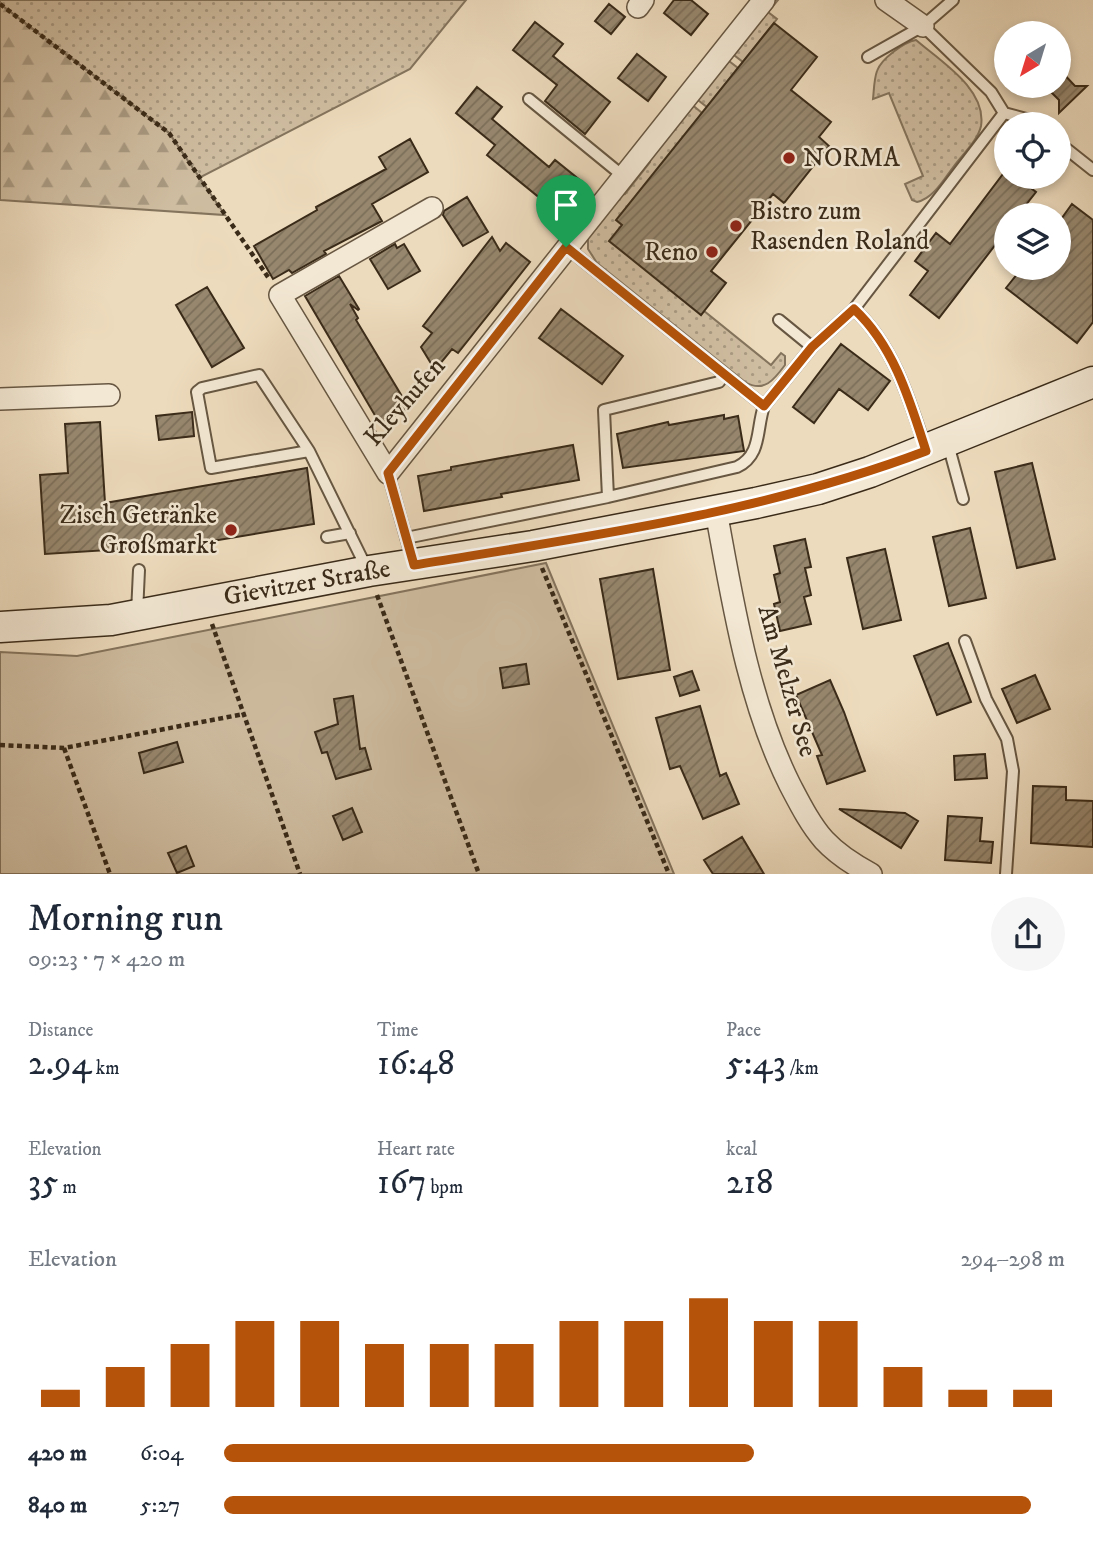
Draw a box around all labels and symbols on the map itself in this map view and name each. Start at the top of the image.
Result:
north arrow [994,21,1071,98]
place label: NORMA [803,142,900,175]
marker: NORMA [781,150,797,166]
pin [536,175,596,247]
place label: Bistro zum Rasenden Roland [750,195,929,258]
marker: Bistro zum Rasenden Roland [728,218,744,234]
place label: Reno [644,236,698,269]
marker: Reno [704,244,720,260]
street label: Kleyhufen [357,350,453,453]
place label: Zisch Getränke Großmarkt [60,499,217,562]
marker: Zisch Getränke Großmarkt [223,522,239,538]
street label: Gievitzer Straße [221,552,393,614]
street label: Am Melzer See [750,601,824,761]

